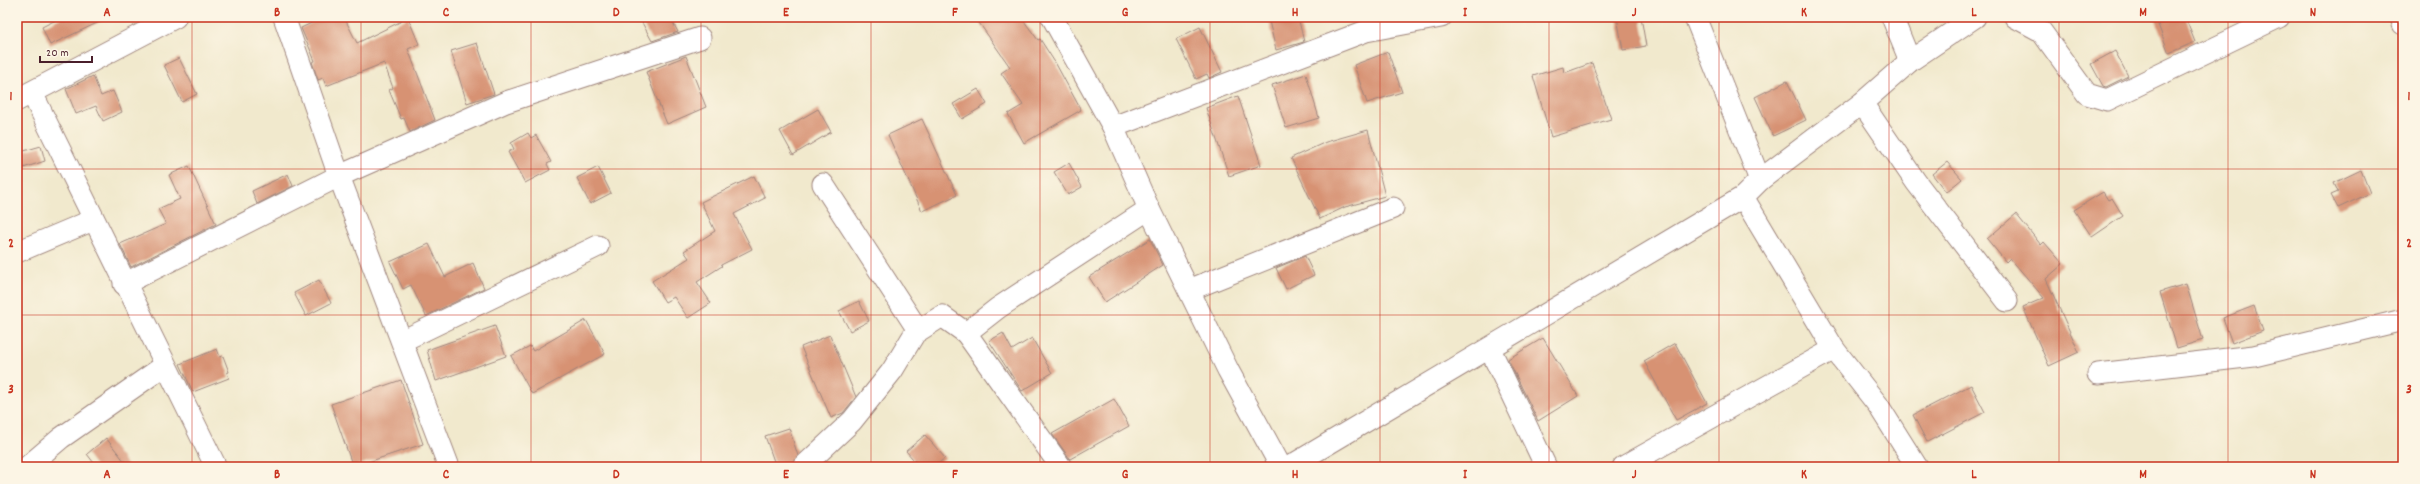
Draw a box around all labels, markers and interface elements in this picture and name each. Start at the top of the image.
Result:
text: A [103,4,111,23]
text: B [274,4,280,23]
text: C [443,4,450,23]
text: D [613,4,620,23]
text: E [783,4,790,23]
text: F [952,4,958,23]
text: G [1122,4,1129,23]
text: H [1292,4,1299,23]
text: I [1463,4,1468,23]
text: J [1632,4,1637,23]
text: K [1801,4,1807,23]
text: L [1971,4,1977,23]
text: M [2139,4,2147,23]
text: N [2310,4,2316,23]
scale bar [40,38,92,64]
text: 20 m [46,45,69,62]
text: 1 [10,88,13,107]
text: 1 [2408,88,2411,107]
text: 2 [8,235,14,254]
text: 2 [2406,235,2412,254]
text: 3 [8,381,14,400]
text: 3 [2406,381,2412,400]
text: A [103,466,111,484]
text: B [274,466,280,484]
text: C [443,466,450,484]
text: D [613,466,620,484]
text: E [783,466,790,484]
text: F [952,466,958,484]
text: G [1122,466,1129,484]
text: H [1292,466,1299,484]
text: I [1463,466,1468,484]
text: J [1632,466,1637,484]
text: K [1801,466,1807,484]
text: L [1971,466,1977,484]
text: M [2139,466,2147,484]
text: N [2310,466,2316,484]

